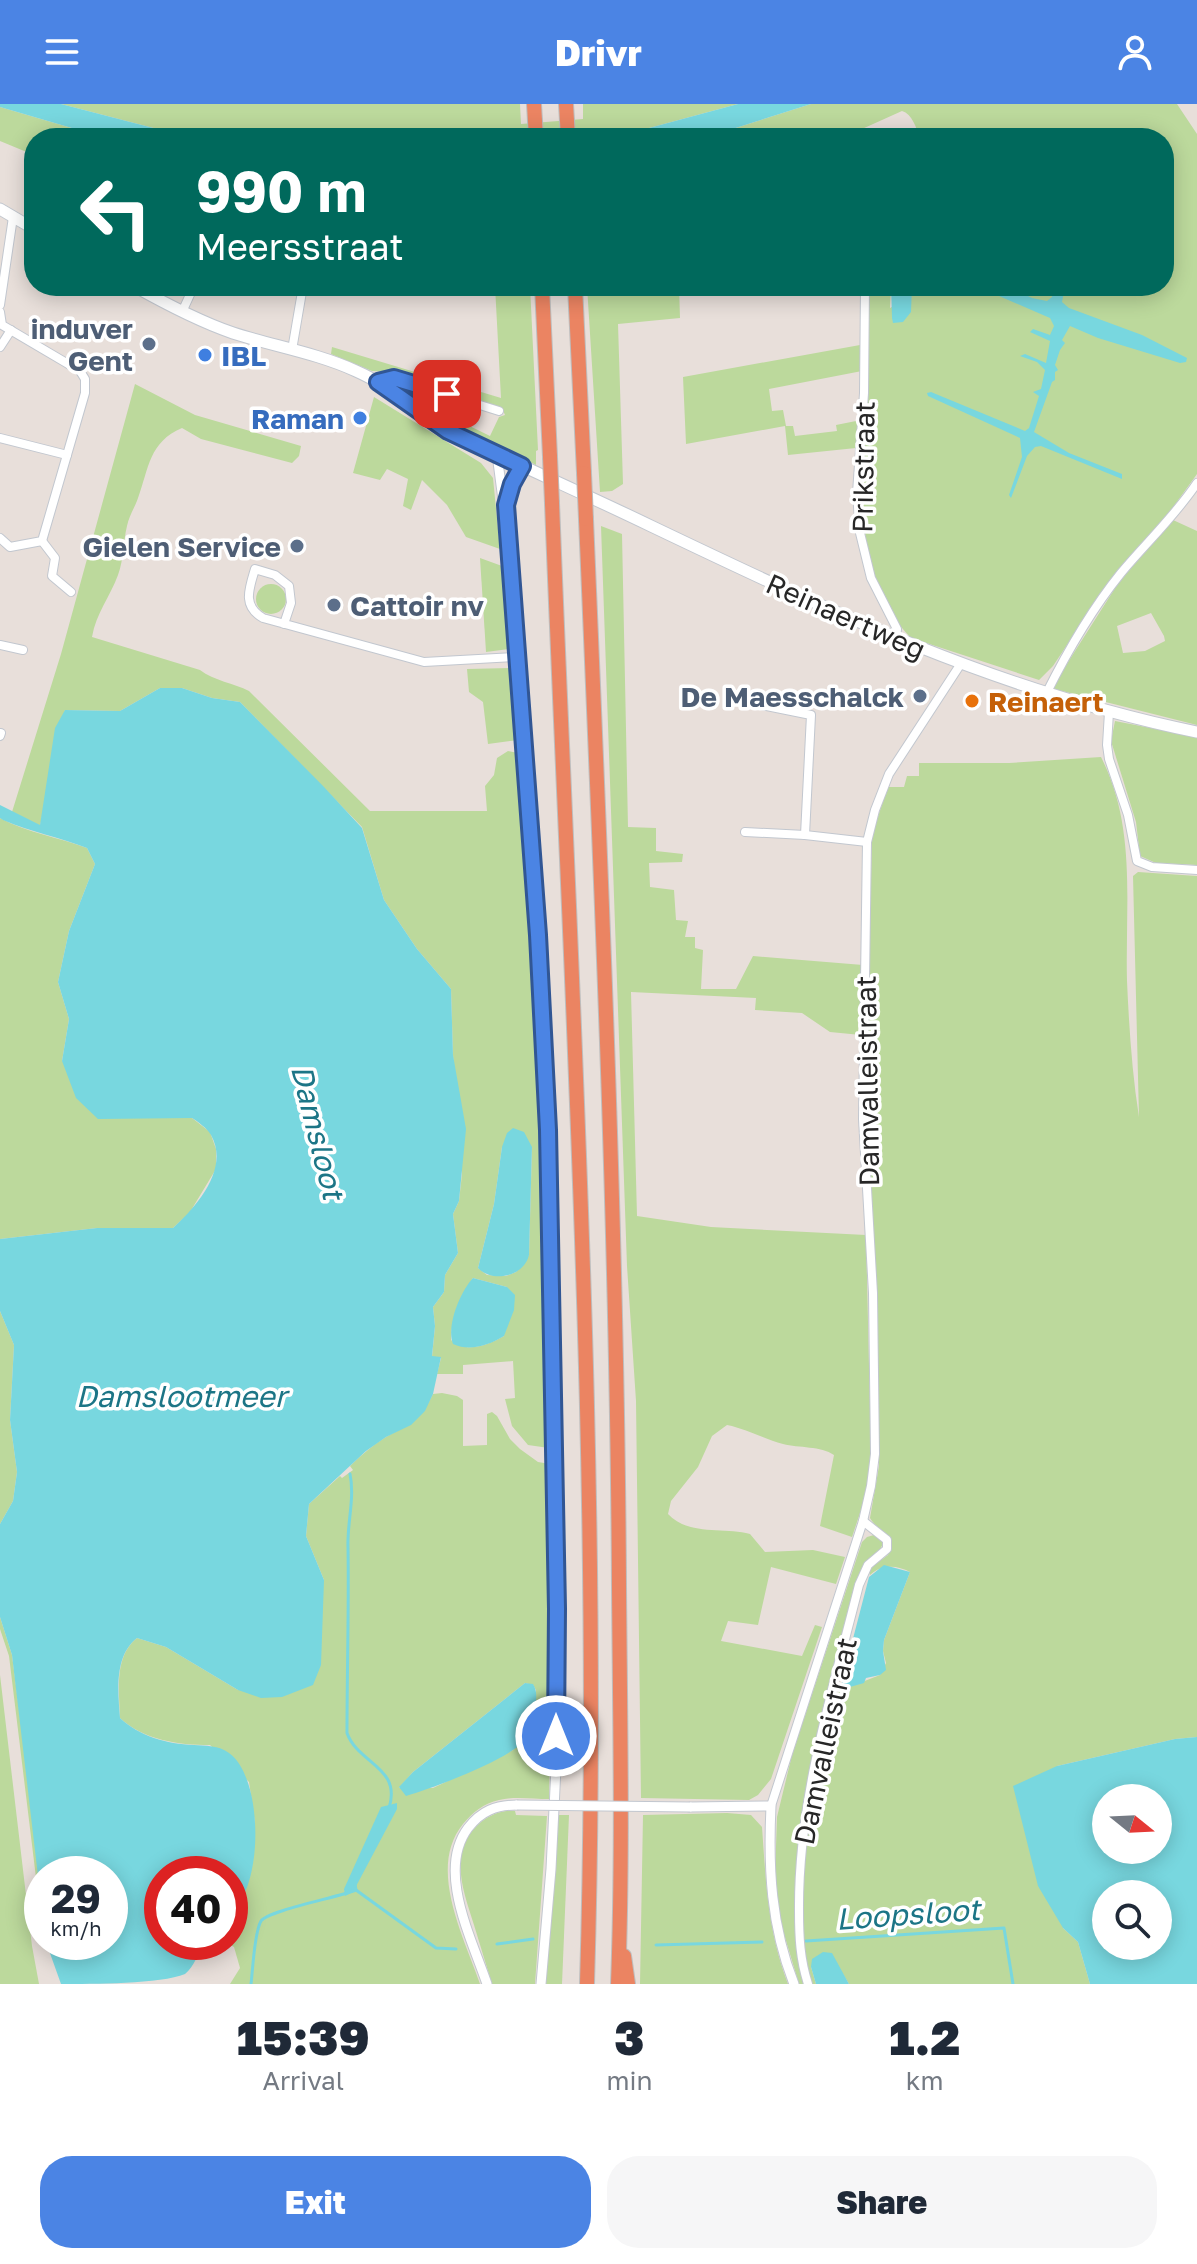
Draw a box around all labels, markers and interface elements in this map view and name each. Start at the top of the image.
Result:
icon: menu [40,30,84,74]
icon: person [1113,30,1157,74]
text: Drivr [555,31,642,74]
text: 990 m [196,157,367,224]
icon: left [64,160,168,264]
text: Meersstraat [196,225,404,268]
place label: induver Gent [31,312,133,377]
marker: induver Gent [140,335,158,353]
place label: IBL [221,339,266,372]
marker: IBL [196,346,214,364]
pin [413,360,481,428]
icon: arrive [425,372,469,416]
street label: Prikstraat [845,401,881,533]
place label: Raman [251,402,344,435]
marker: Raman [351,409,369,427]
place label: Gielen Service [83,530,281,563]
marker: Gielen Service [288,537,306,555]
street label: Reinaertweg [761,566,931,666]
place label: Cattoir nv [350,589,484,622]
marker: Cattoir nv [325,596,343,614]
place label: De Maesschalck [681,680,904,713]
place label: Reinaert [988,685,1104,718]
marker: De Maesschalck [911,687,929,705]
marker: Reinaert [963,692,981,710]
street label: Damvalleistraat [849,975,885,1187]
water label: Damsloot [284,1061,353,1206]
water label: Damslootmeer [76,1378,291,1414]
street label: Damvalleistraat [787,1634,863,1848]
position arrow [514,1694,598,1778]
north arrow [1092,1784,1172,1864]
map controls [1092,1784,1172,1960]
speed limit sign: 40 [144,1856,248,1960]
text: 29 [51,1874,101,1922]
button: search [1092,1880,1172,1960]
water label: Loopsloot [835,1891,984,1937]
text: km/h [51,1916,101,1940]
text: 15:39 [237,2008,370,2066]
text: 3 [614,2008,645,2066]
text: 1.2 [889,2008,960,2066]
text: Arrival [263,2065,344,2096]
text: min [606,2065,652,2096]
text: km [906,2065,944,2096]
button: Exit [40,2156,591,2248]
button: Share [607,2156,1157,2248]

